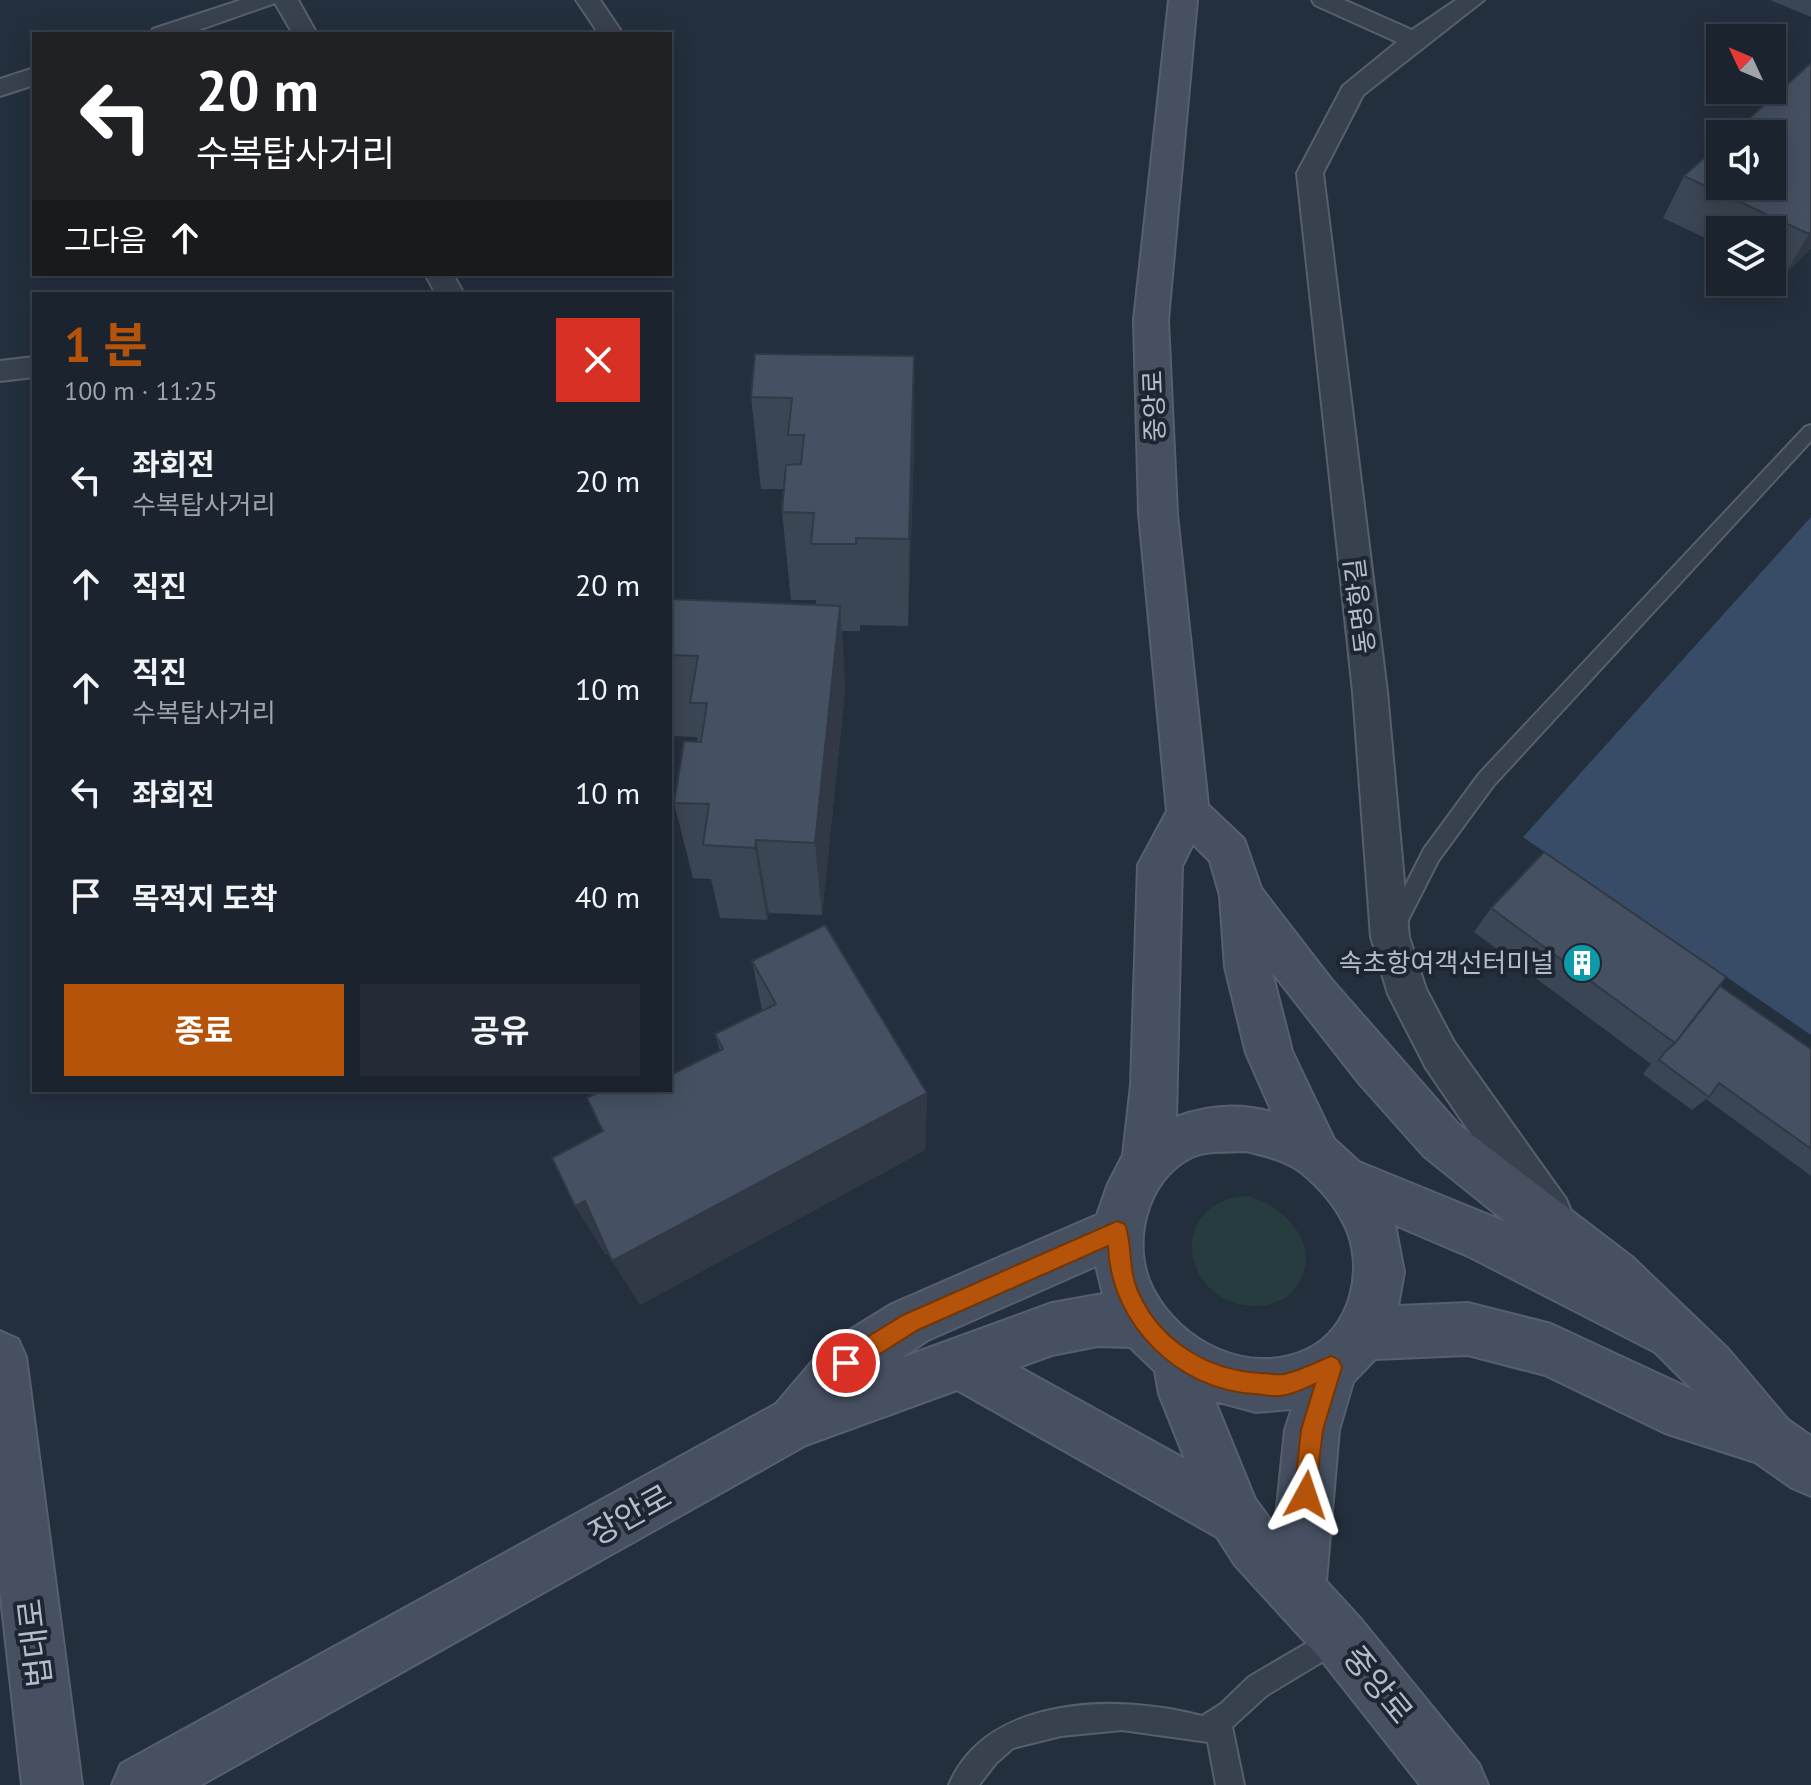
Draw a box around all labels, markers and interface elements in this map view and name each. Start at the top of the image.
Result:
north arrow [1706,24,1786,104]
map controls [1706,24,1786,296]
text: 20 m [196,54,319,126]
icon: left [64,64,168,168]
button: sound [1706,120,1786,200]
text: 수복탑사거리 [196,129,395,176]
icon: ahead [163,216,207,260]
button: layers [1706,216,1786,296]
text: 그다음 [64,220,147,259]
text: 1 분 [64,313,148,375]
button: close [556,318,640,402]
street label: 중앙로 [1136,370,1171,442]
text: 100 m · 11:25 [64,374,218,407]
text: 좌회전 [132,444,215,483]
icon: left [64,458,108,502]
text: 20 m [575,461,640,500]
text: 수복탑사거리 [132,488,276,521]
street label: 동명항길 [1337,557,1382,656]
icon: ahead [64,562,108,606]
text: 20 m [575,565,640,604]
text: 직진 [132,566,187,605]
text: 직진 [132,652,187,691]
icon: ahead [64,666,108,710]
text: 10 m [575,669,640,708]
text: 수복탑사거리 [132,696,276,729]
icon: left [64,770,108,814]
text: 10 m [575,773,640,812]
text: 좌회전 [132,774,215,813]
icon: arrive [64,874,108,918]
text: 40 m [575,877,640,916]
text: 목적지 도착 [132,878,278,917]
building icon: 속초항여객선터미널 [1561,942,1603,984]
place label: 속초항여객선터미널 [1339,946,1554,979]
button: 종료 [64,984,344,1076]
button: 공유 [360,984,640,1076]
pin [812,1329,880,1397]
icon: arrive [824,1341,868,1385]
position arrow [1264,1453,1348,1537]
street label: 장안로 [581,1474,678,1554]
street label: 법대로 [8,1597,60,1690]
street label: 중앙로 [1335,1637,1423,1732]

